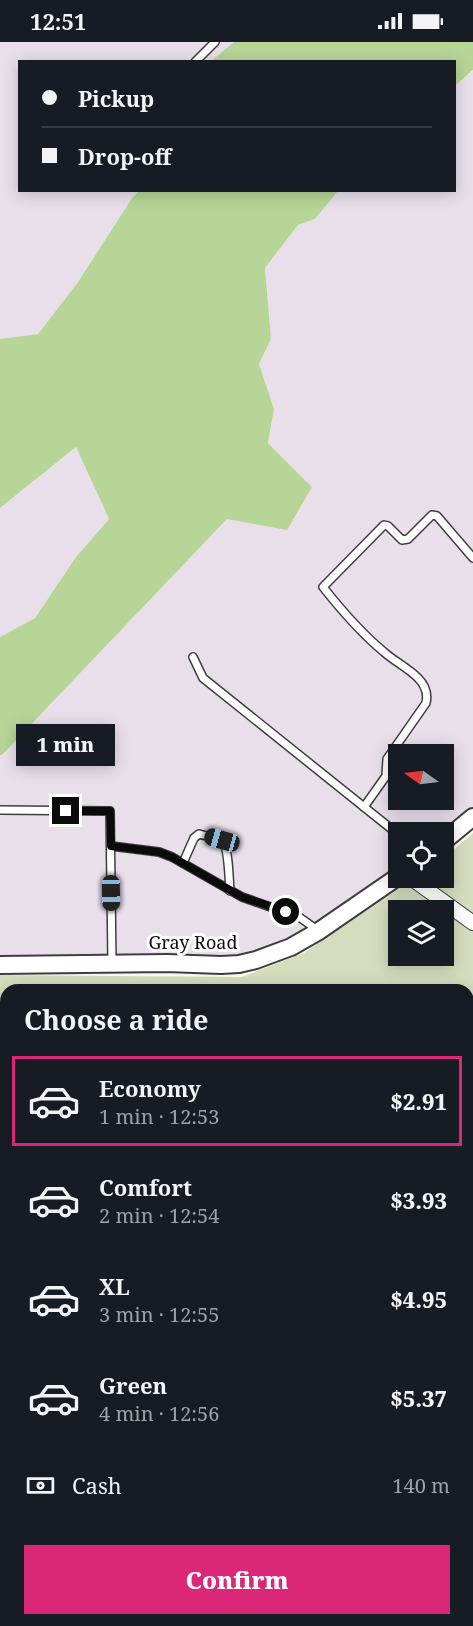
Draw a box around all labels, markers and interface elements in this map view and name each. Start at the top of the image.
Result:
text: 12:51 [30,6,86,36]
text: Pickup [78,83,154,113]
text: Drop-off [78,141,171,171]
callout: 1 min [16,724,116,766]
text: 1 min [37,731,94,758]
north arrow [388,744,454,810]
map controls [388,744,454,966]
route end [52,797,79,824]
button: locate [388,822,454,888]
car [202,826,242,854]
car [102,875,120,911]
route start [272,898,299,925]
button: layers [388,900,454,966]
street label: Gray Road [149,930,237,954]
text: Choose a ride [24,1001,209,1038]
text: Economy [99,1073,201,1103]
icon: car [27,1074,81,1128]
text: $2.91 [390,1086,447,1116]
text: 1 min · 12:53 [99,1103,219,1130]
text: Comfort [99,1172,192,1202]
icon: car [27,1173,81,1227]
text: $3.93 [390,1185,447,1215]
text: 2 min · 12:54 [99,1202,219,1229]
text: XL [99,1271,130,1301]
icon: car [27,1272,81,1326]
text: $4.95 [390,1284,447,1314]
text: 3 min · 12:55 [99,1301,219,1328]
text: Green [99,1370,167,1400]
icon: car [27,1371,81,1425]
text: $5.37 [390,1383,447,1413]
text: 4 min · 12:56 [99,1400,219,1427]
icon: cash [24,1469,57,1502]
text: Cash [72,1470,122,1500]
text: 140 m [392,1472,450,1499]
button: Confirm [24,1545,450,1614]

